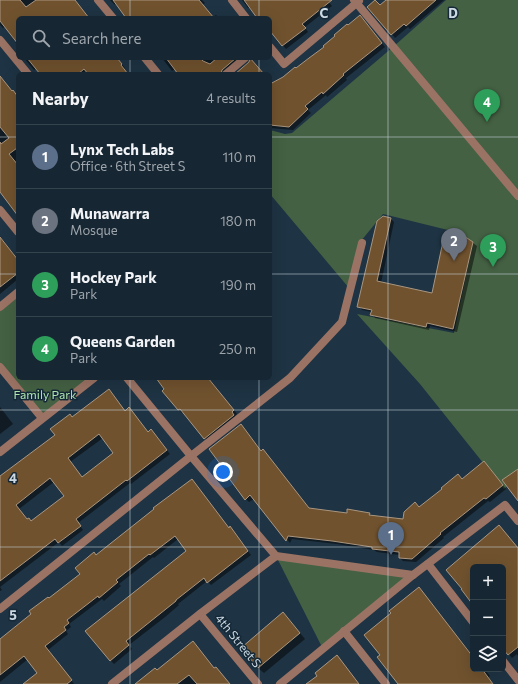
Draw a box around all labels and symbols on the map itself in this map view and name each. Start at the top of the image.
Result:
text: C [320,5,329,21]
text: D [448,5,458,21]
pin: 4 [474,89,500,122]
pin: 2 [441,228,467,261]
pin: 3 [480,234,506,267]
park label: Family Park [13,387,77,401]
your location [213,462,233,482]
text: 4 [9,470,17,486]
pin: 1 [378,522,404,555]
text: 5 [9,607,17,623]
street label: 4th Street S [213,611,265,670]

